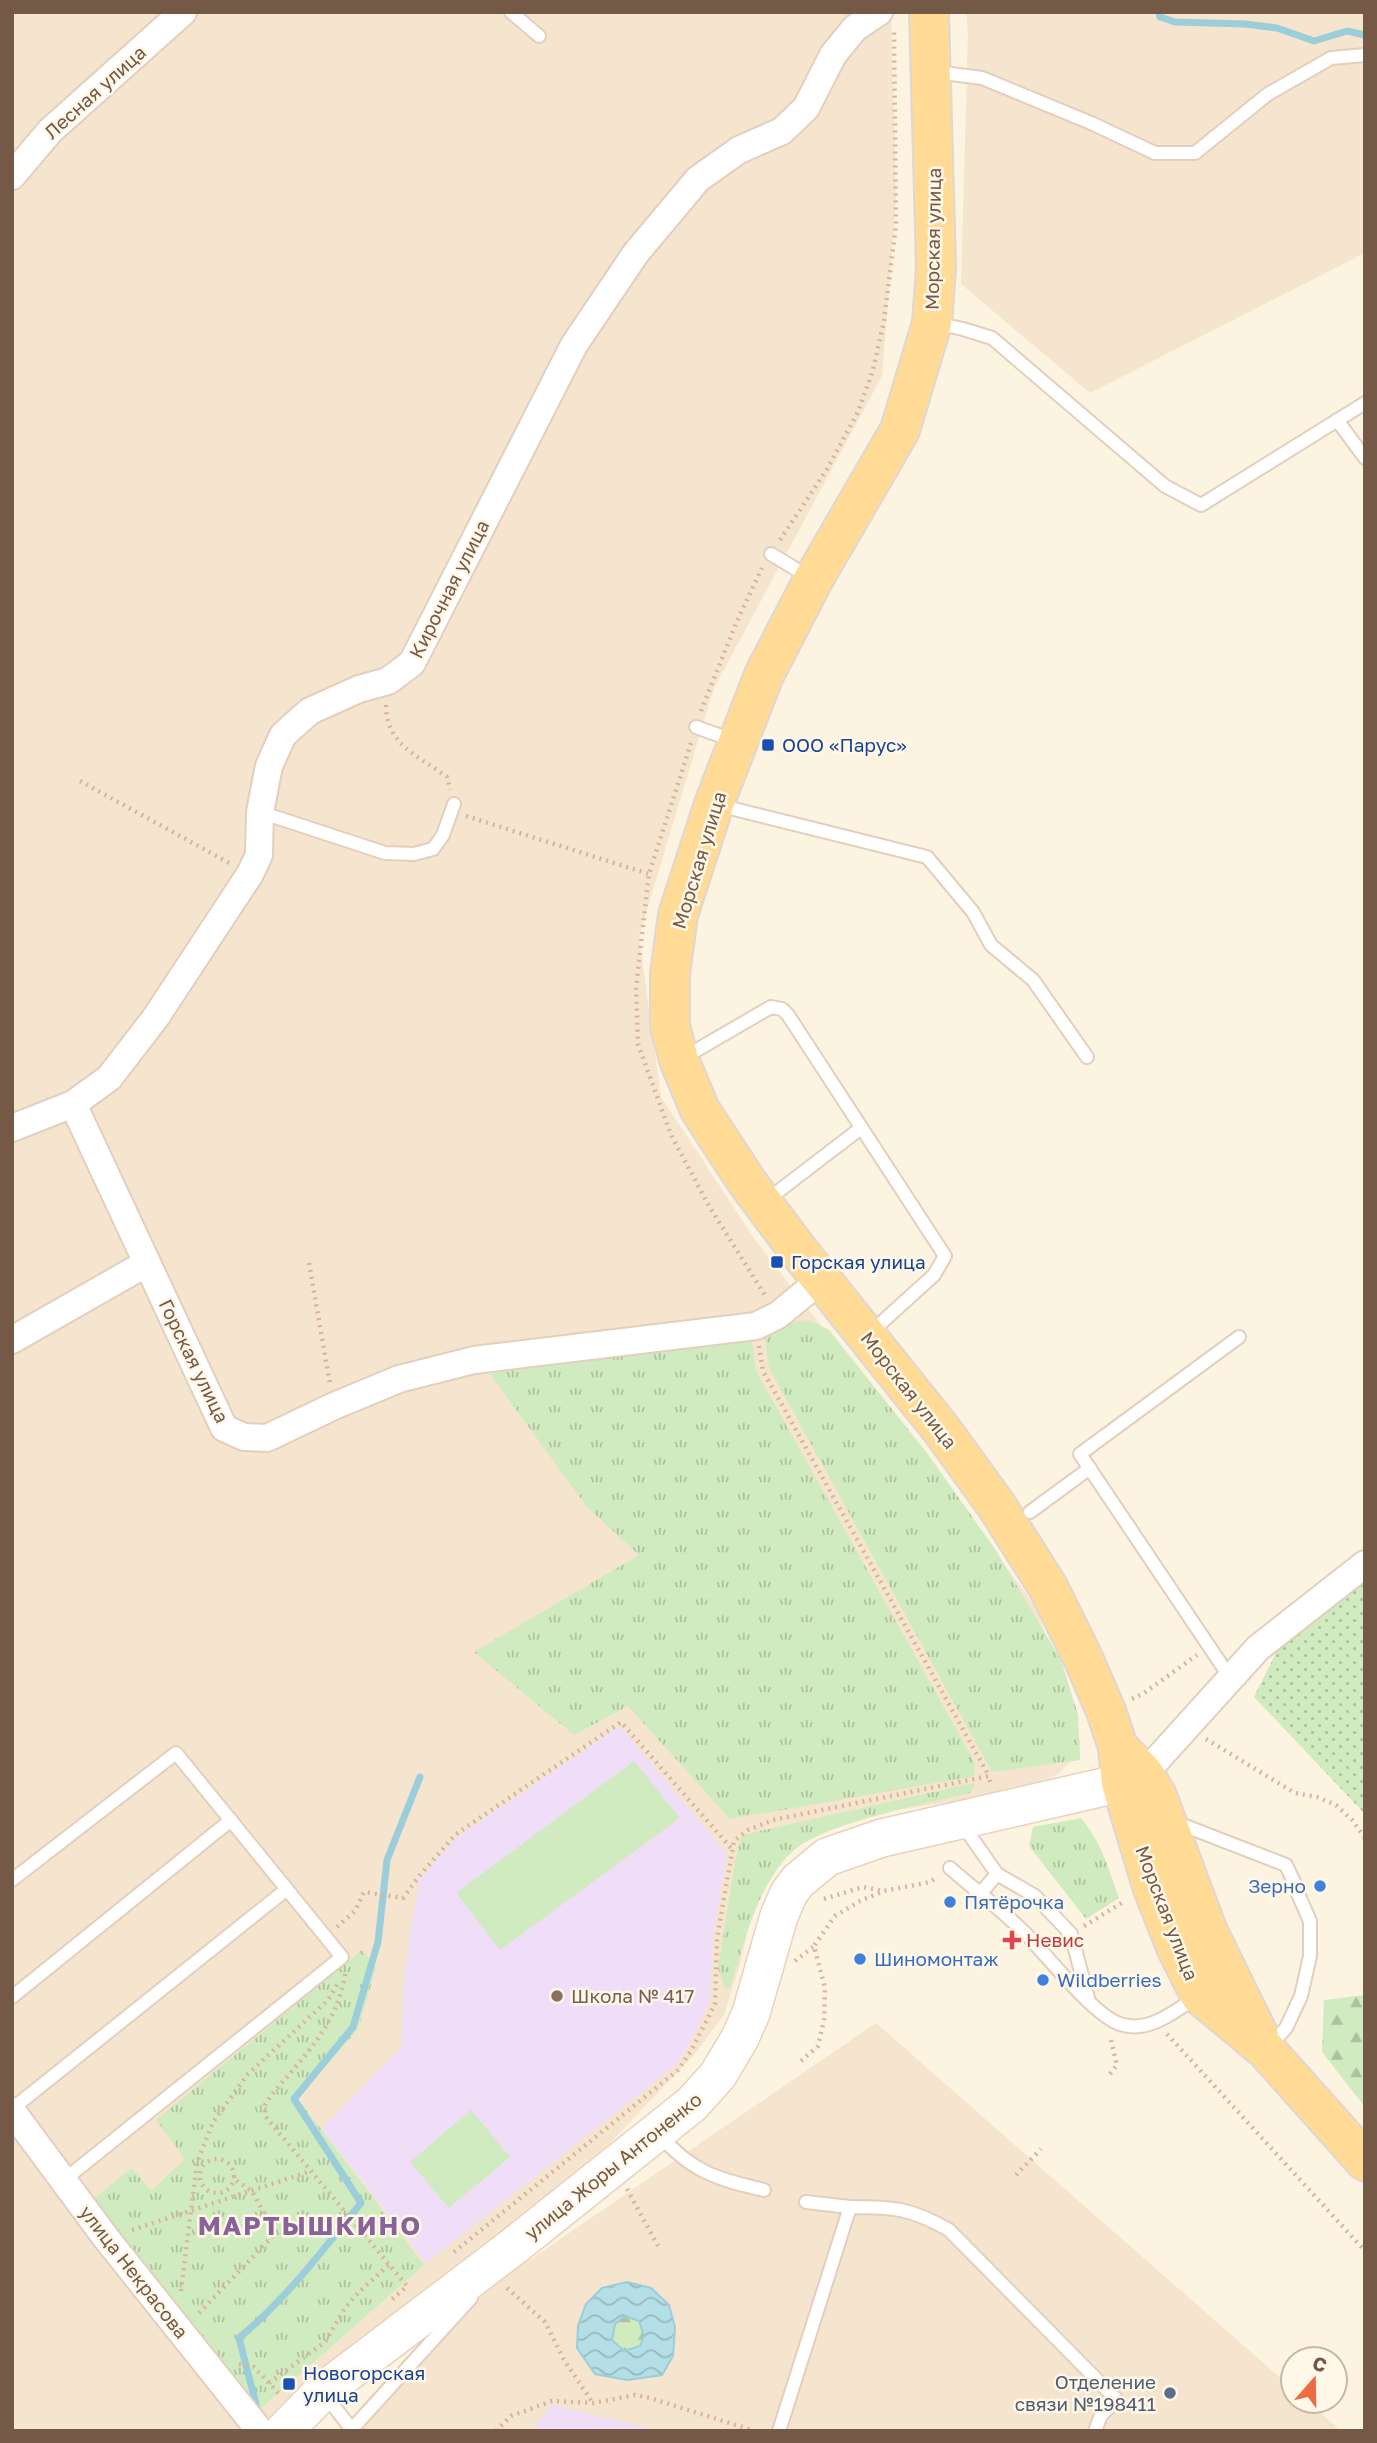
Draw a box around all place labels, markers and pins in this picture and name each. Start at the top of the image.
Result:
place label: ООО «Парус» [782,733,907,756]
marker: ООО «Парус» [760,737,776,753]
place label: Горская улица [791,1250,926,1273]
marker: Горская улица [769,1254,785,1270]
place label: Зерно [1248,1874,1306,1897]
marker: Зерно [1312,1878,1328,1894]
place label: Пятёрочка [964,1890,1064,1913]
marker: Пятёрочка [942,1894,958,1910]
place label: Невис [1026,1928,1084,1951]
marker: Невис [1004,1932,1020,1948]
place label: Шиномонтаж [874,1947,999,1970]
marker: Шиномонтаж [852,1951,868,1967]
place label: Wildberries [1057,1968,1162,1991]
marker: Wildberries [1035,1972,1051,1988]
place label: Школа № 417 [571,1984,694,2007]
marker: Школа № 417 [549,1988,565,2004]
place label: Новогорская улица [303,2361,425,2406]
place label: Отделение связи №198411 [1015,2370,1156,2415]
marker: Новогорская улица [281,2376,297,2392]
marker: Отделение связи №198411 [1162,2385,1178,2401]

